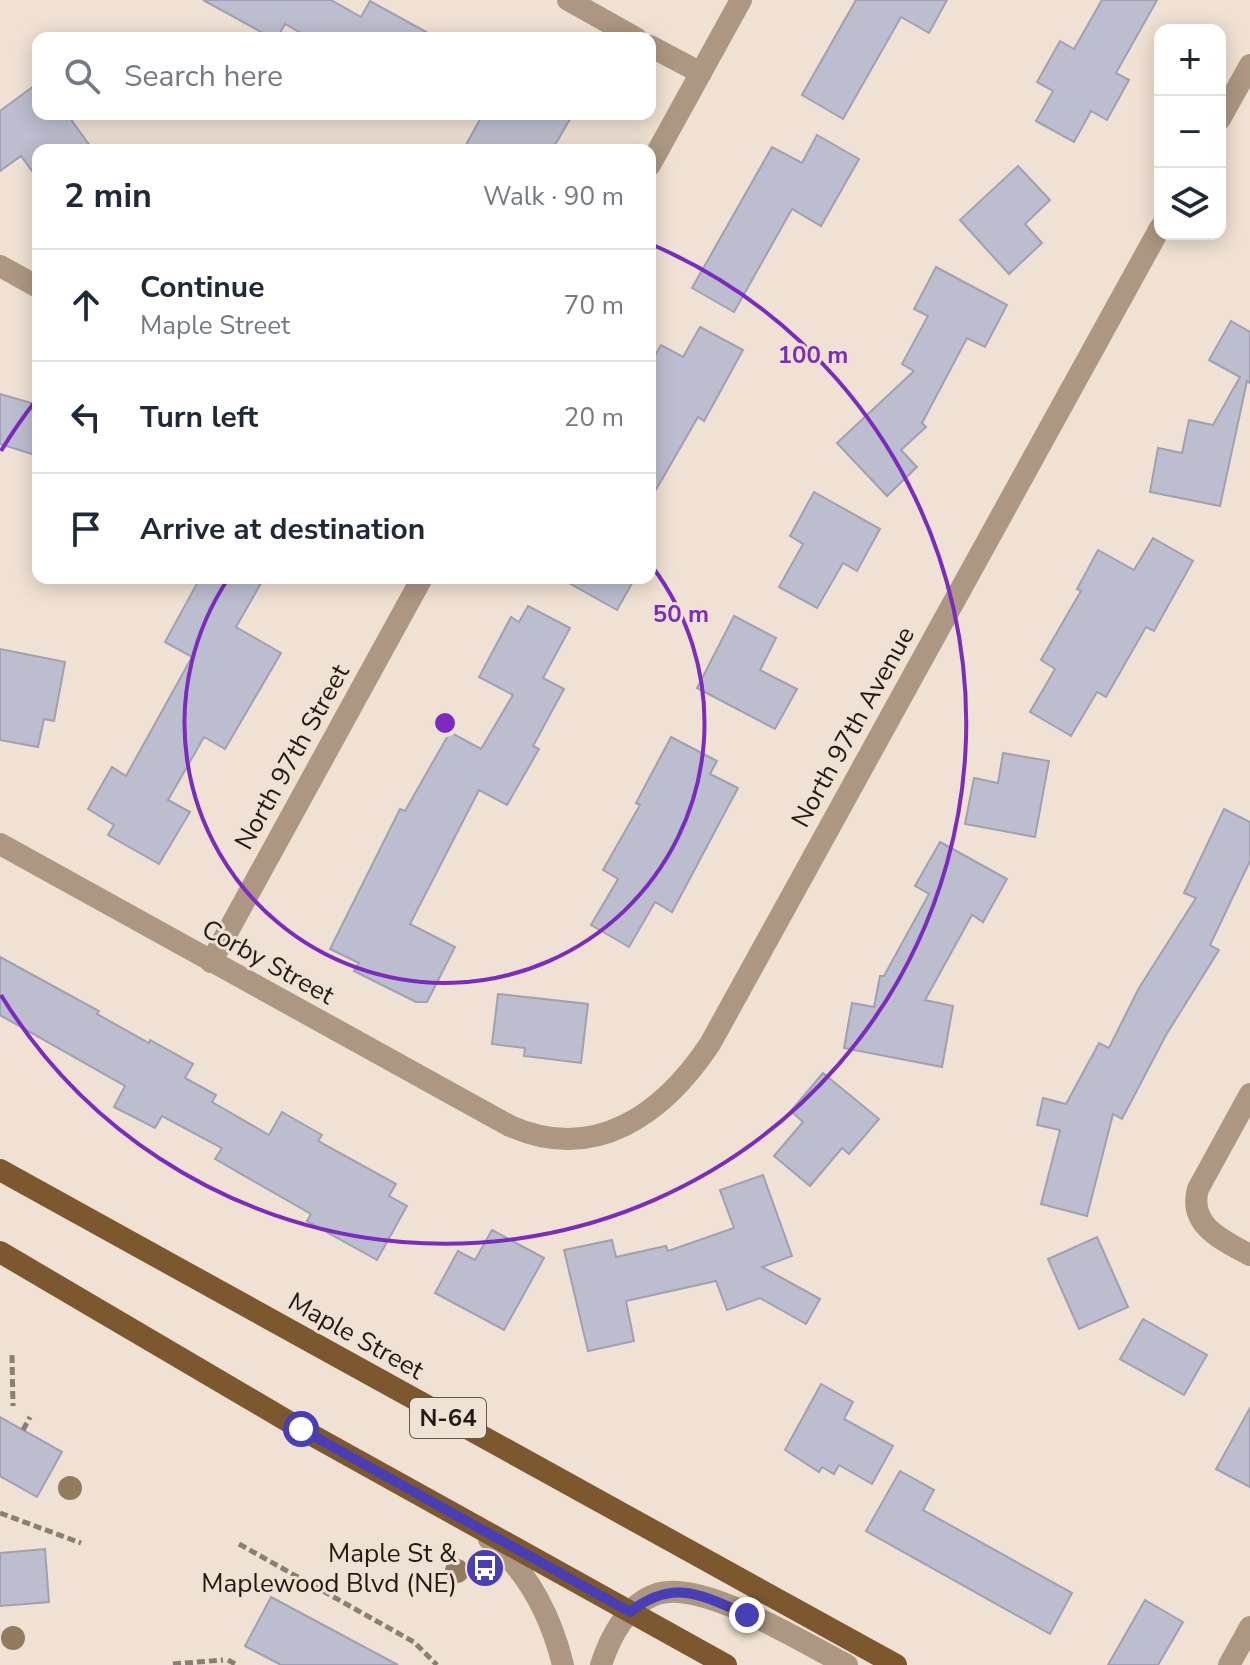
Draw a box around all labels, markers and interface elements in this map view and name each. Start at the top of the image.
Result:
map controls [1154,24,1226,240]
button: + [1154,24,1226,96]
search box [32,32,656,120]
icon: search [60,54,104,98]
text: Search here [124,56,283,97]
button: − [1154,96,1226,168]
button: layers [1154,168,1226,240]
text: 2 min [64,173,152,219]
text: Walk · 90 m [483,179,624,214]
text: Continue [140,267,265,308]
icon: ahead [64,283,108,327]
text: 70 m [564,288,624,323]
text: Maple Street [140,308,290,343]
text: 100 m [778,339,848,371]
icon: left [64,395,108,439]
text: Turn left [140,397,258,438]
text: 20 m [564,400,624,435]
icon: arrive [64,507,108,551]
text: Arrive at destination [140,509,425,550]
text: 50 m [653,598,709,630]
street label: North 97th Avenue [783,620,923,834]
street label: North 97th Street [227,657,358,856]
centre of rings [431,709,459,737]
street label: Corby Street [196,911,341,1013]
street label: Maple Street [282,1284,431,1388]
road number: N-64 [410,1398,486,1438]
route start [283,1411,319,1447]
place label: Maple St & Maplewood Blvd (NE) [201,1536,457,1601]
bus stop icon: Maple St & Maplewood Blvd (NE) [464,1547,506,1589]
route end [729,1597,765,1633]

